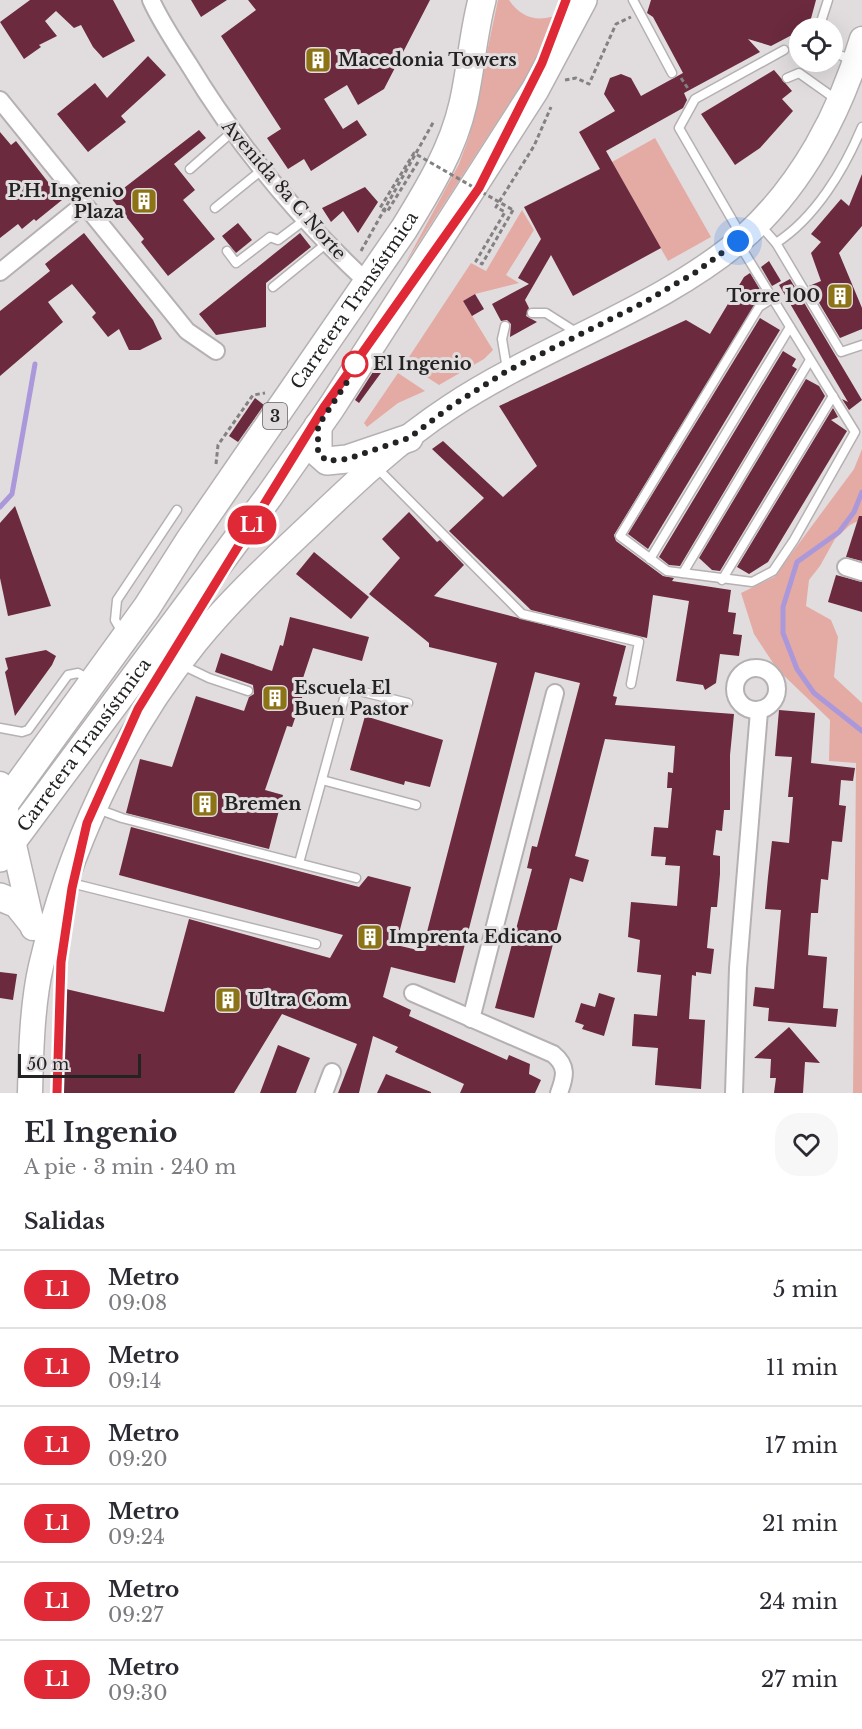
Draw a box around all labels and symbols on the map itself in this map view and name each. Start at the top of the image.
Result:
building icon: Macedonia Towers [303,45,333,75]
place label: Macedonia Towers [338,49,517,71]
street label: Avenida 8a C Norte [217,115,351,264]
place label: P.H. Ingenio Plaza [8,180,125,223]
building icon: P.H. Ingenio Plaza [129,186,159,216]
street label: Carretera Transístmica [286,208,423,393]
your location [723,226,753,256]
building icon: Torre 100 [825,281,855,311]
place label: Torre 100 [727,285,820,307]
marker: El Ingenio [342,351,368,377]
place label: El Ingenio [373,353,472,375]
road number: 3 [263,403,287,429]
line badge: L1 [225,506,279,544]
street label: Carretera Transístmica [13,654,156,836]
place label: Escuela El Buen Pastor [294,677,409,720]
building icon: Escuela El Buen Pastor [260,683,290,713]
building icon: Bremen [190,789,220,819]
place label: Bremen [224,793,301,815]
building icon: Imprenta Edicano [355,922,385,952]
place label: Imprenta Edicano [389,926,562,948]
building icon: Ultra Com [213,985,243,1015]
place label: Ultra Com [248,989,348,1011]
scale bar [18,1051,141,1078]

